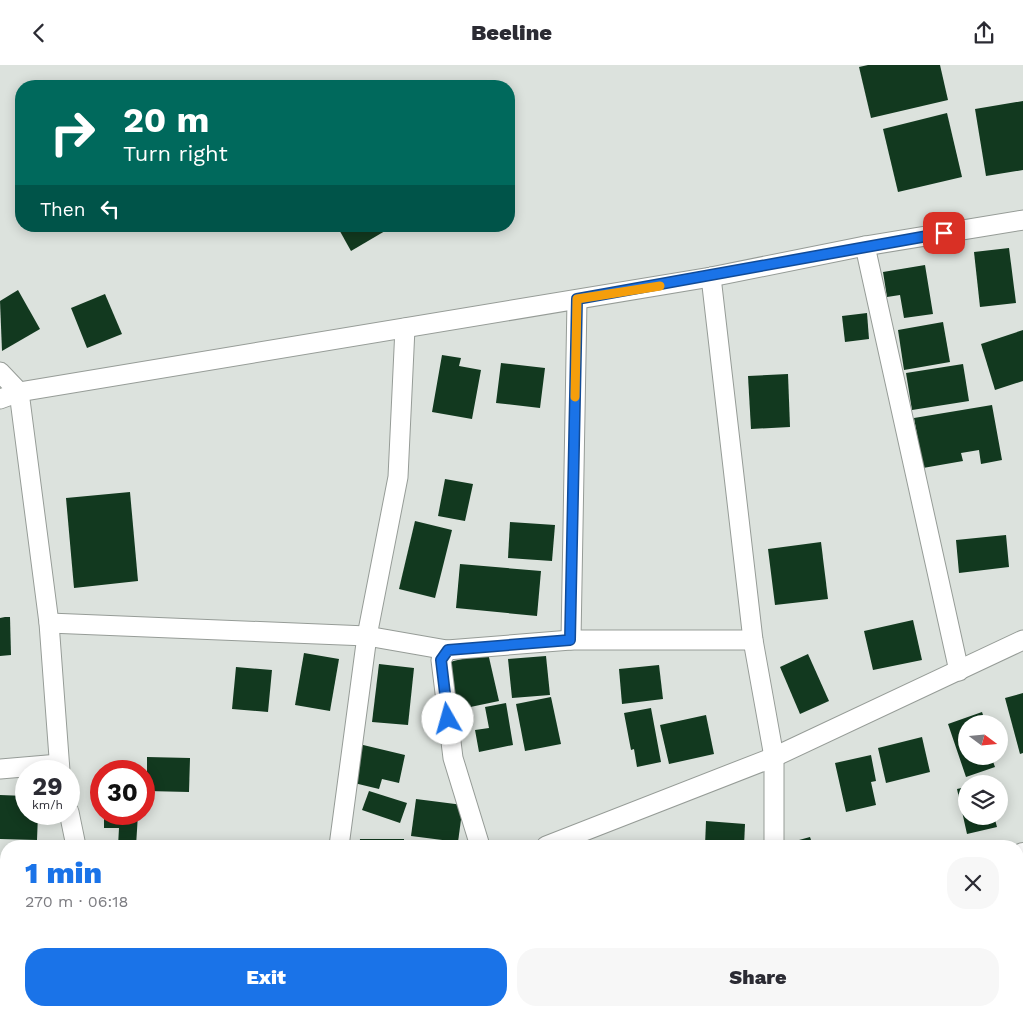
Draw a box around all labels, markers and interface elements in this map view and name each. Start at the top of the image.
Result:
icon: back [25,19,53,47]
icon: share [970,19,998,47]
text: Beeline [471,20,552,45]
text: 20 m [123,99,209,141]
icon: right [40,100,105,165]
text: Turn right [123,141,228,166]
icon: left [96,195,124,223]
text: Then [40,198,86,221]
pin [923,212,965,254]
icon: arrive [930,219,958,247]
position arrow [421,692,473,744]
north arrow [958,715,1008,765]
map controls [958,715,1008,825]
speed limit sign: 30 [90,760,155,825]
text: 29 [32,772,63,801]
button: layers [958,775,1008,825]
text: km/h [32,798,63,812]
text: 1 min [25,855,102,890]
button: close [947,857,999,909]
text: 270 m · 06:18 [25,892,128,911]
button: Exit [25,948,507,1006]
button: Share [517,948,999,1006]

